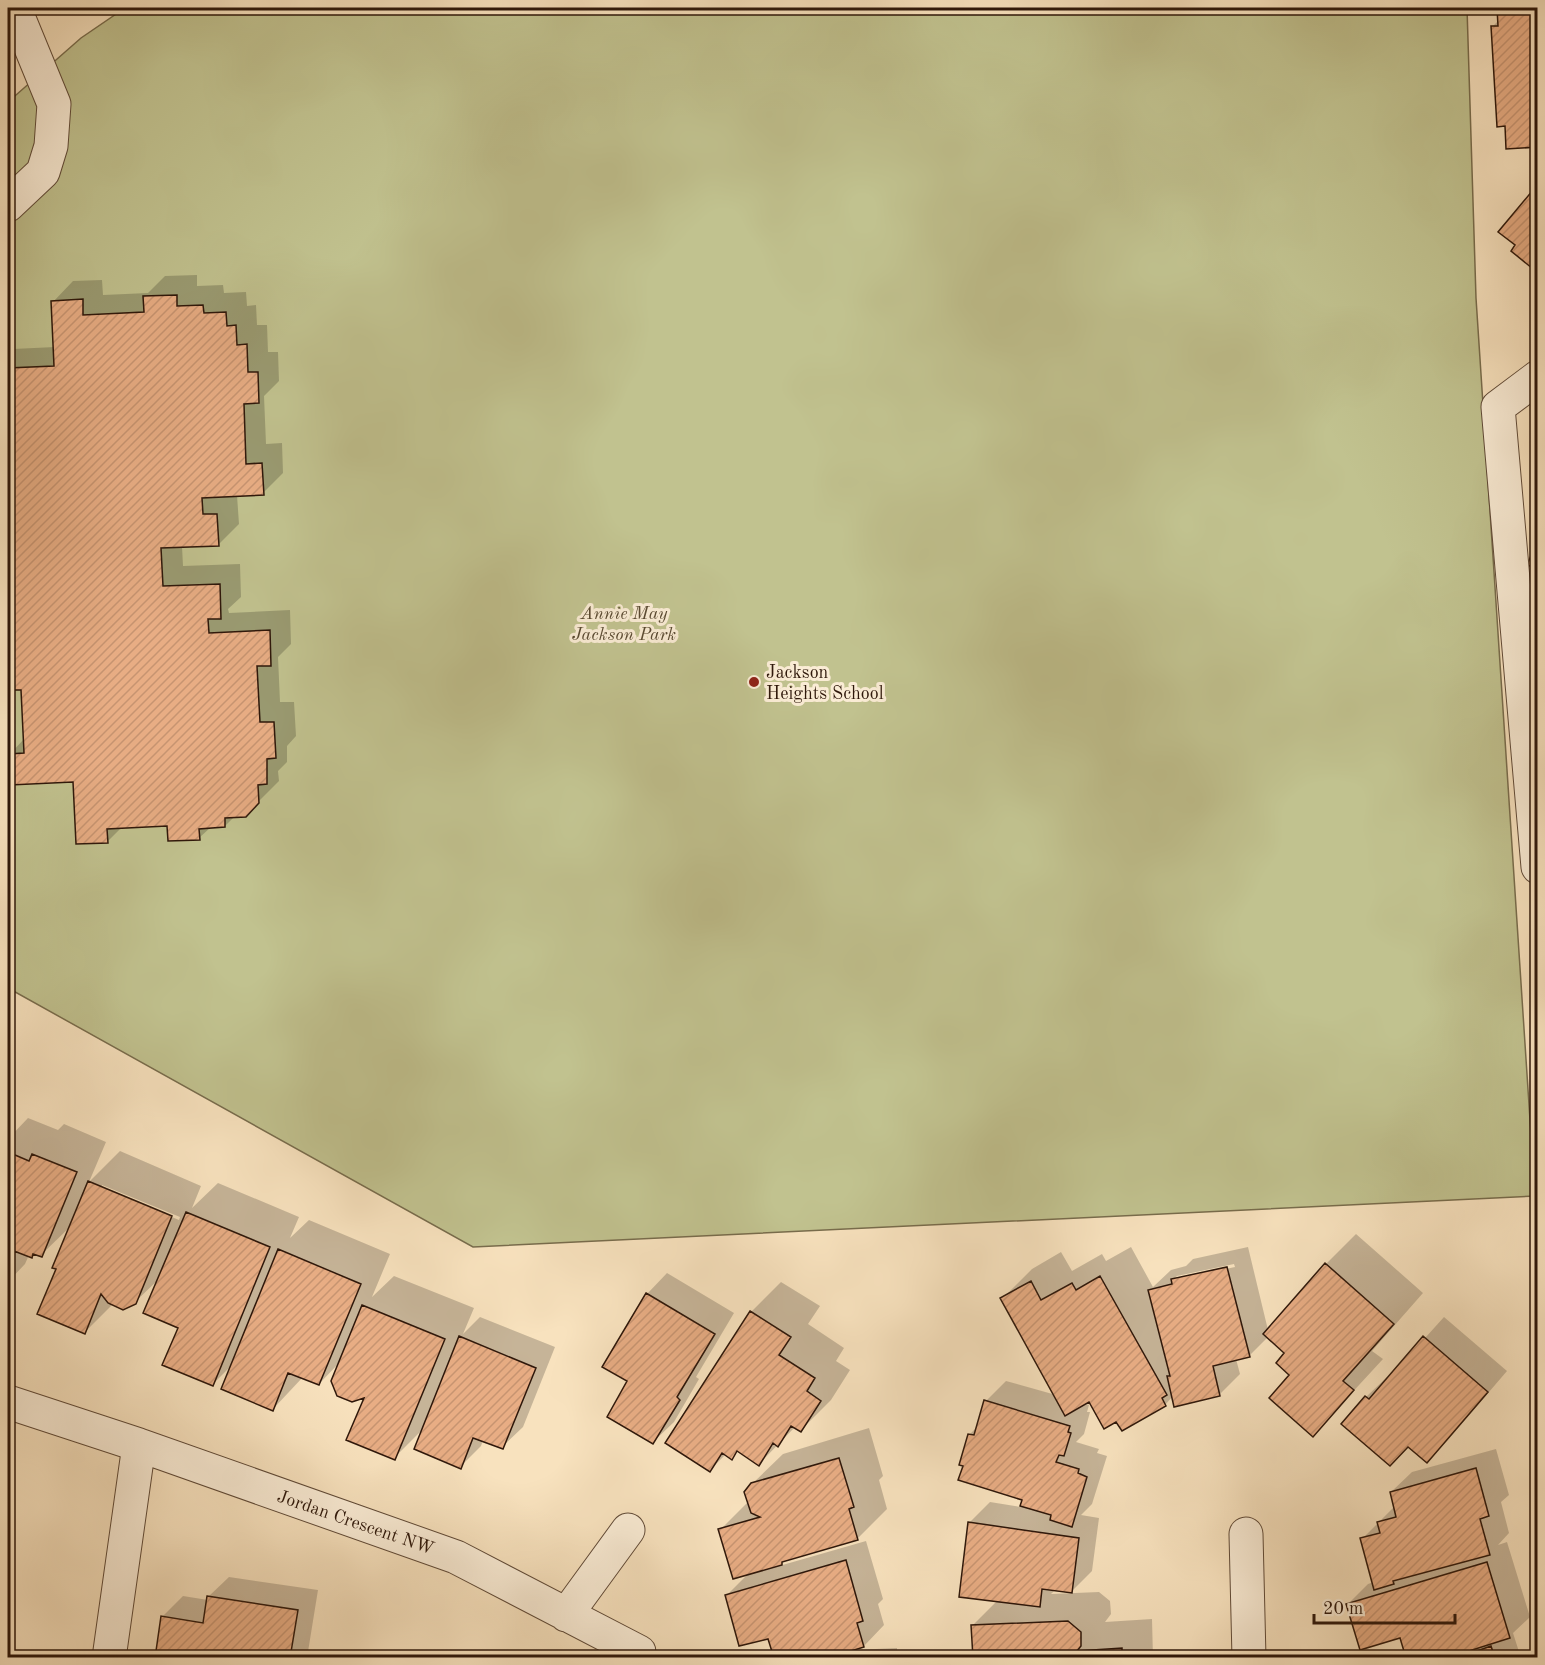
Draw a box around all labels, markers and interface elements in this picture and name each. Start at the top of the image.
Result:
park label: Annie May Jackson Park [572,605,676,644]
place label: Jackson Heights School [766,664,884,703]
marker: Jackson Heights School [747,675,761,689]
street label: Jordan Crescent NW [275,1488,437,1558]
scale bar [1314,1587,1455,1625]
text: 20 m [1323,1600,1363,1618]

